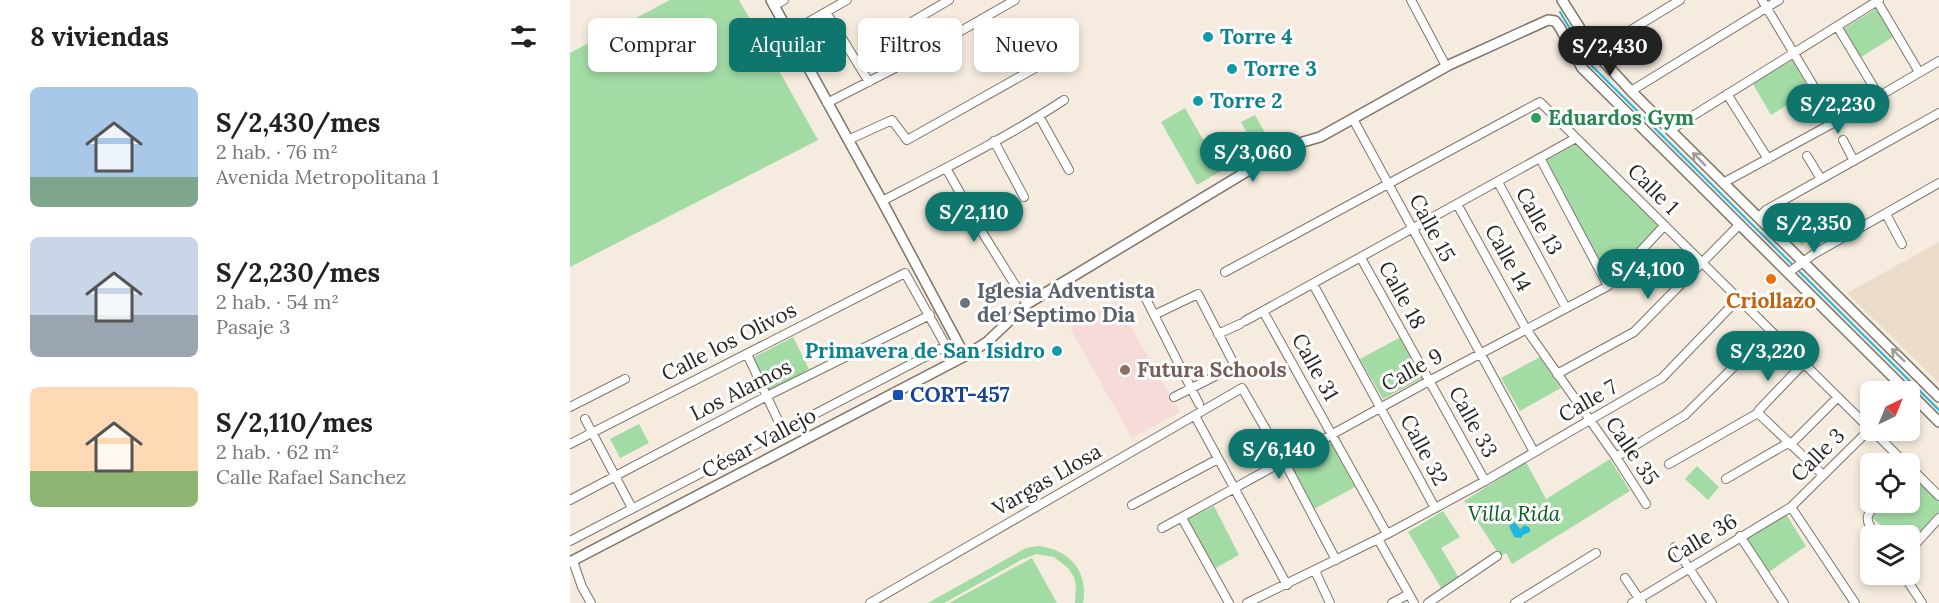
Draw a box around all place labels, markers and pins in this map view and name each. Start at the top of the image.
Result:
place label: Torre 4 [1220,23,1293,50]
pin: S/2,430 [1555,26,1665,77]
marker: Torre 4 [1201,30,1215,44]
place label: Torre 3 [1244,55,1317,82]
marker: Torre 3 [1225,62,1239,76]
pin: S/2,230 [1783,84,1893,135]
place label: Torre 2 [1210,87,1282,114]
marker: Torre 2 [1191,94,1205,108]
place label: Eduardos Gym [1548,104,1694,131]
marker: Eduardos Gym [1529,111,1543,125]
pin: S/3,060 [1198,132,1308,183]
pin: S/2,110 [919,192,1029,243]
pin: S/2,350 [1759,203,1869,254]
pin: S/4,100 [1593,249,1703,300]
marker: Criollazo [1764,272,1778,286]
place label: Iglesia Adventista del Septimo Dia [977,277,1155,328]
place label: Criollazo [1726,287,1816,314]
marker: Iglesia Adventista del Septimo Dia [958,296,972,310]
pin: S/3,220 [1713,331,1823,382]
place label: Primavera de San Isidro [805,337,1045,364]
marker: Primavera de San Isidro [1050,344,1064,358]
place label: Futura Schools [1137,356,1287,383]
marker: Futura Schools [1118,363,1132,377]
place label: CORT-457 [910,381,1010,408]
marker: CORT-457 [891,388,905,402]
pin: S/6,140 [1224,429,1334,480]

